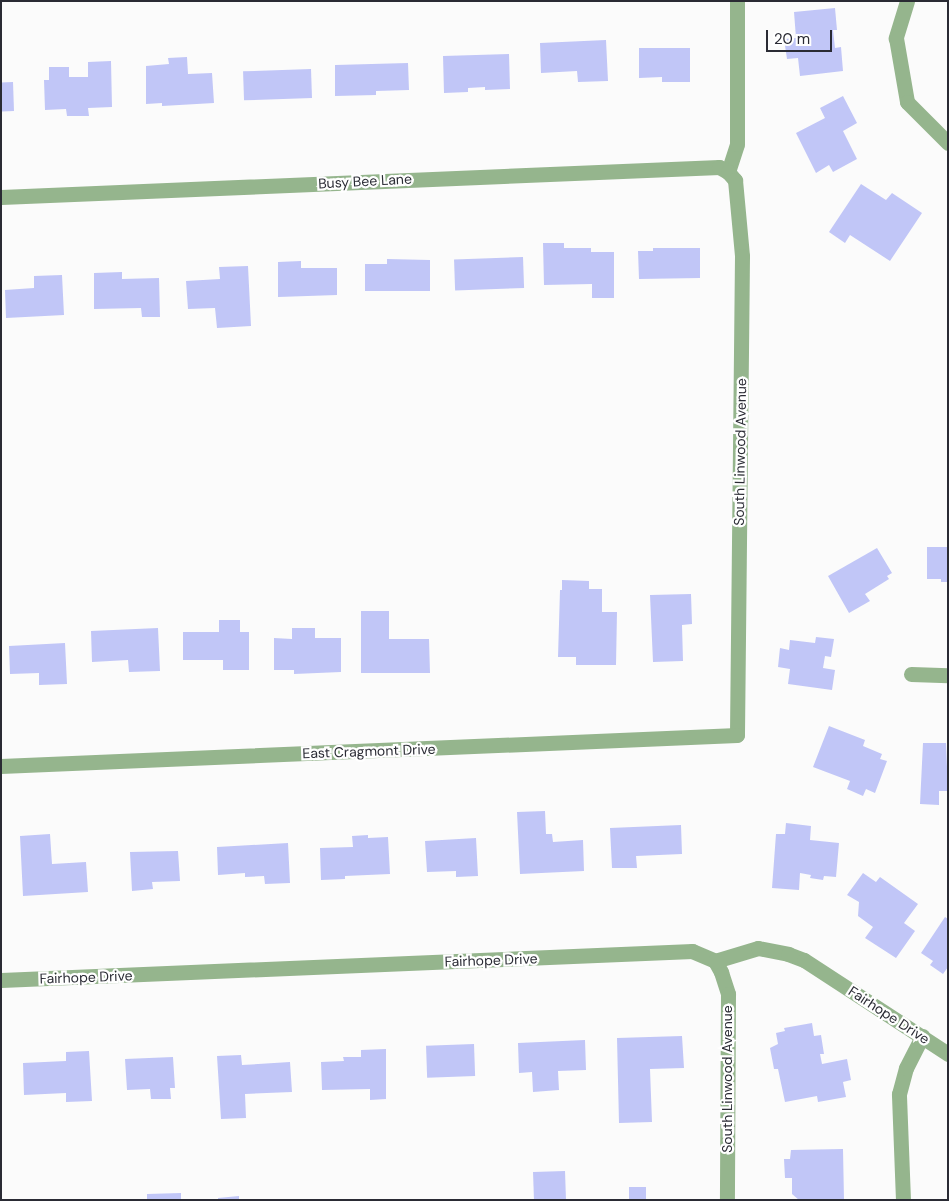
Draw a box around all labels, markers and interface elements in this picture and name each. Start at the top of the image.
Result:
scale bar [769,20,835,52]
text: 20 m [774,29,810,49]
street label: Busy Bee Lane [318,170,412,192]
street label: South Linwood Avenue [730,378,750,526]
street label: East Cragmont Drive [302,740,436,762]
street label: Fairhope Drive [444,950,538,970]
street label: Fairhope Drive [39,967,133,987]
street label: Fairhope Drive [845,983,933,1047]
street label: South Linwood Avenue [719,1005,735,1153]

